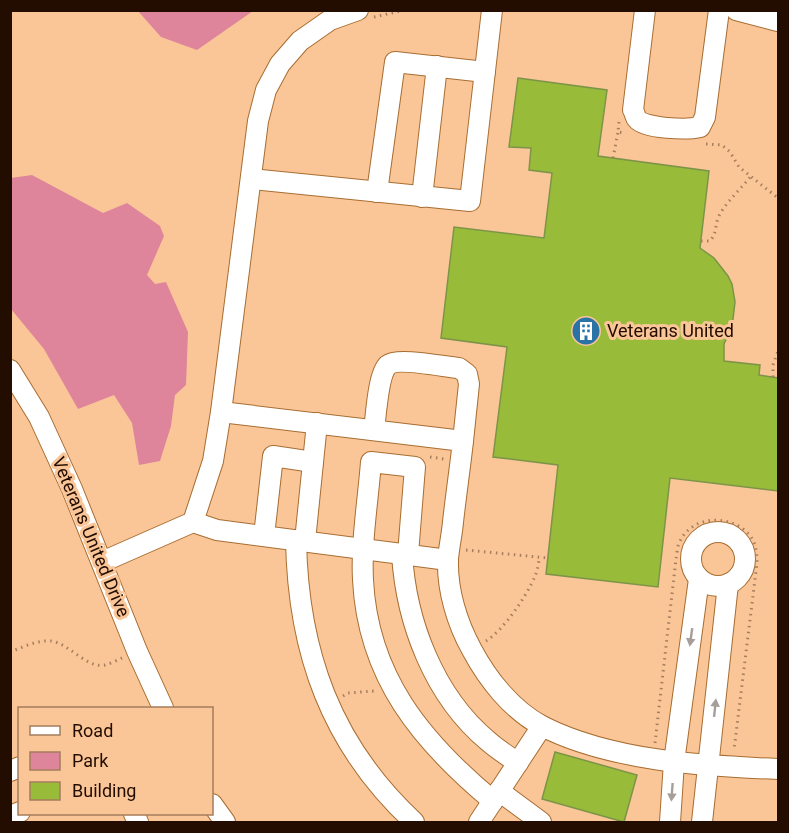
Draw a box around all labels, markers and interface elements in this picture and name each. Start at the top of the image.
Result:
building icon: Veterans United [570,315,602,347]
place label: Veterans United [607,320,734,341]
street label: Veterans United Drive [48,454,135,620]
one-way arrow [687,627,696,646]
one-way arrow [710,698,720,717]
legend [18,707,213,815]
text: Road [72,720,113,741]
text: Park [72,750,109,771]
text: Building [72,780,136,801]
one-way arrow [668,783,677,802]

